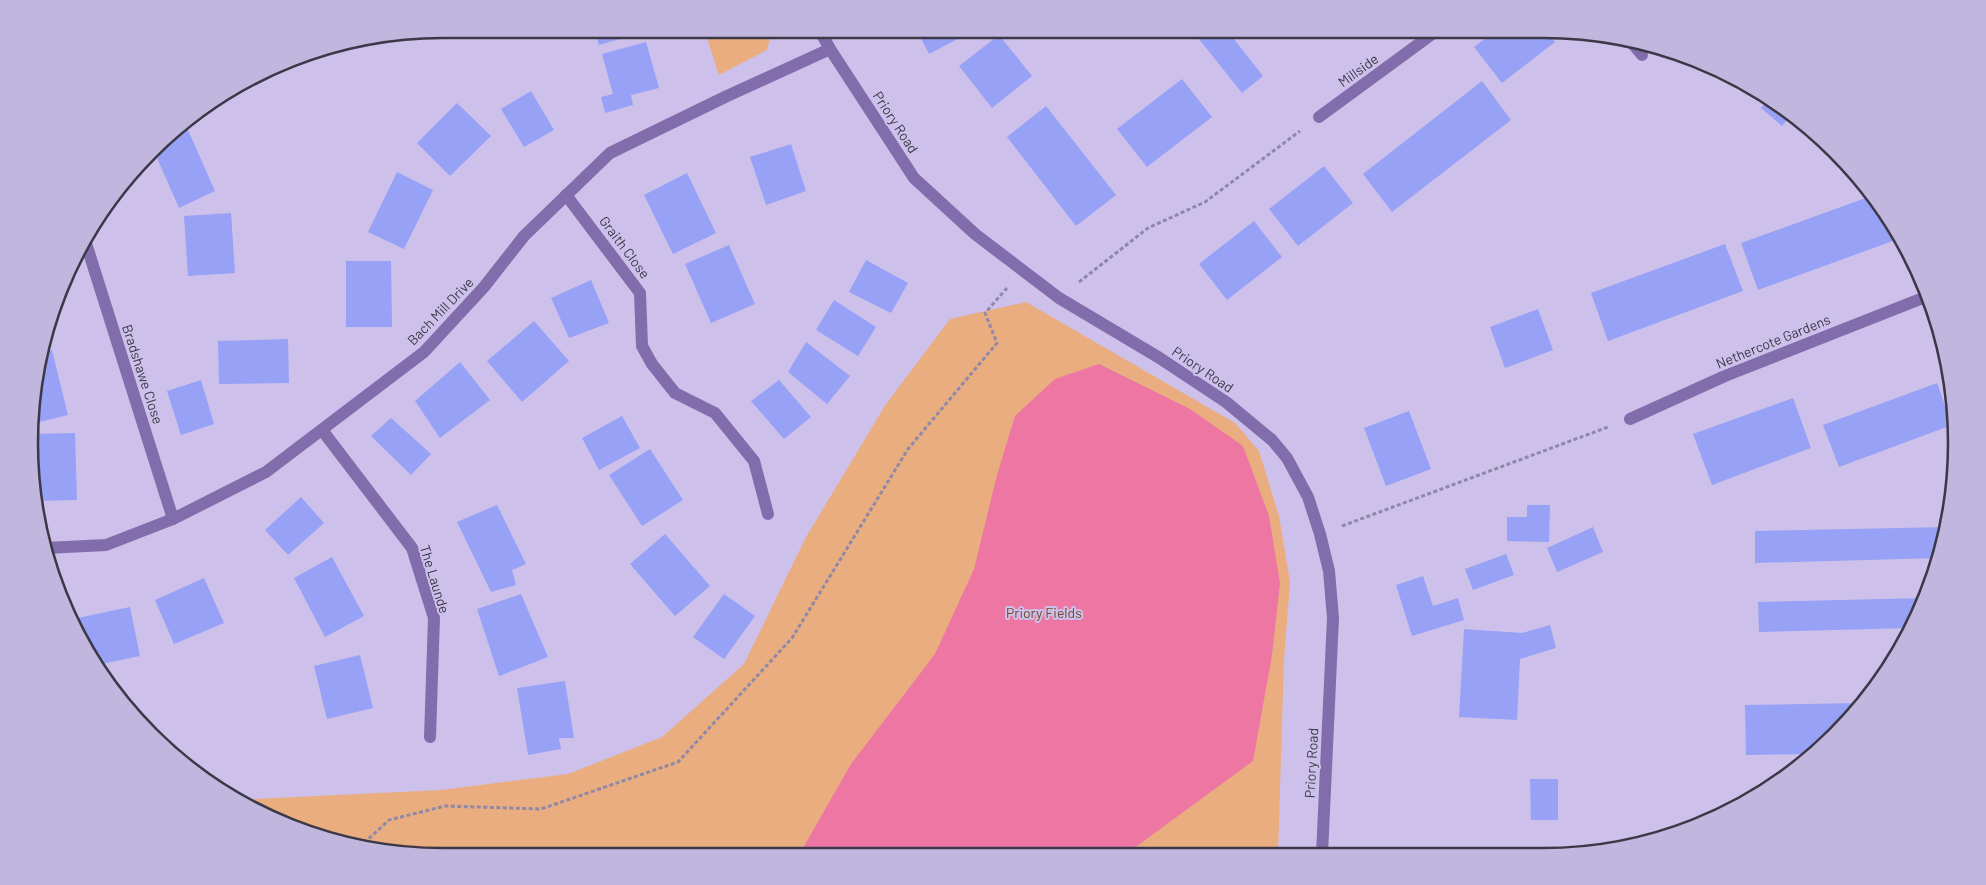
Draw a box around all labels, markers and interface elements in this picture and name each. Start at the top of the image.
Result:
street label: Millside [1335,50,1381,90]
street label: Priory Road [870,88,922,156]
street label: Graith Close [596,213,654,281]
street label: Bach Mill Drive [403,274,477,348]
street label: Nethercote Gardens [1713,310,1833,372]
street label: Bradshawe Close [119,322,167,426]
street label: Priory Road [1169,342,1237,396]
street label: The Launde [417,543,453,615]
park label: Priory Fields [1006,604,1082,621]
street label: Priory Road [1301,727,1321,799]

